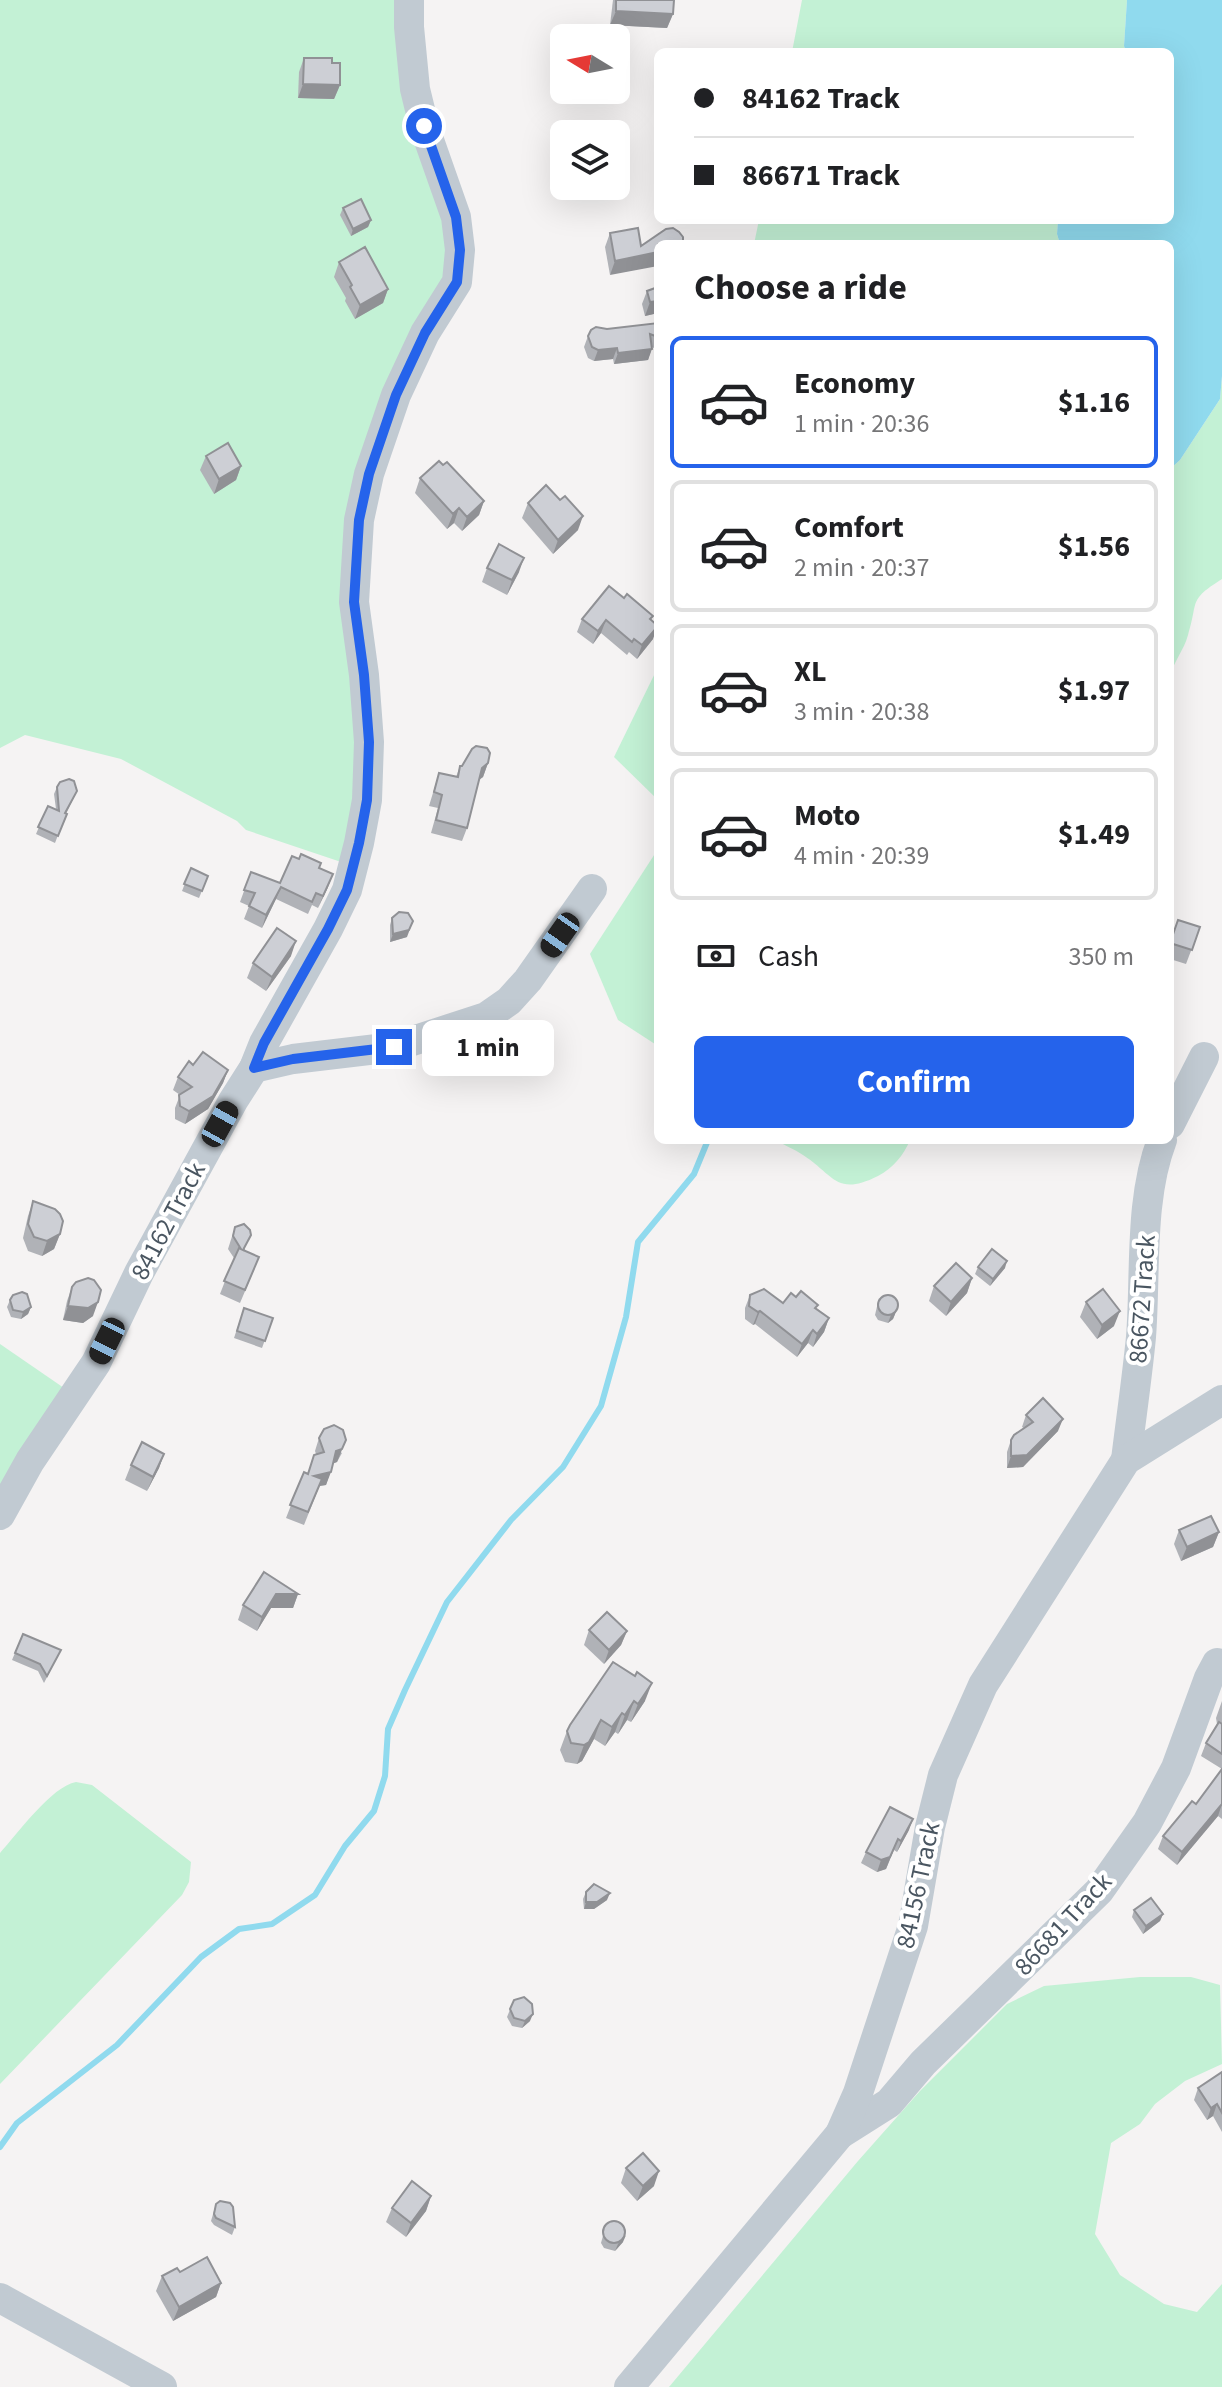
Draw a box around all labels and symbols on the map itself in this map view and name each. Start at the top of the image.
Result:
north arrow [550,24,630,104]
route start [406,108,442,144]
car [536,908,584,962]
callout: 1 min [422,1019,554,1075]
route end [376,1029,412,1065]
car [198,1097,242,1151]
street label: 84162 Track [121,1155,215,1287]
street label: 86672 Track [1119,1233,1165,1365]
car [86,1314,128,1368]
street label: 84156 Track [887,1818,950,1952]
street label: 86681 Track [1006,1864,1121,1984]

